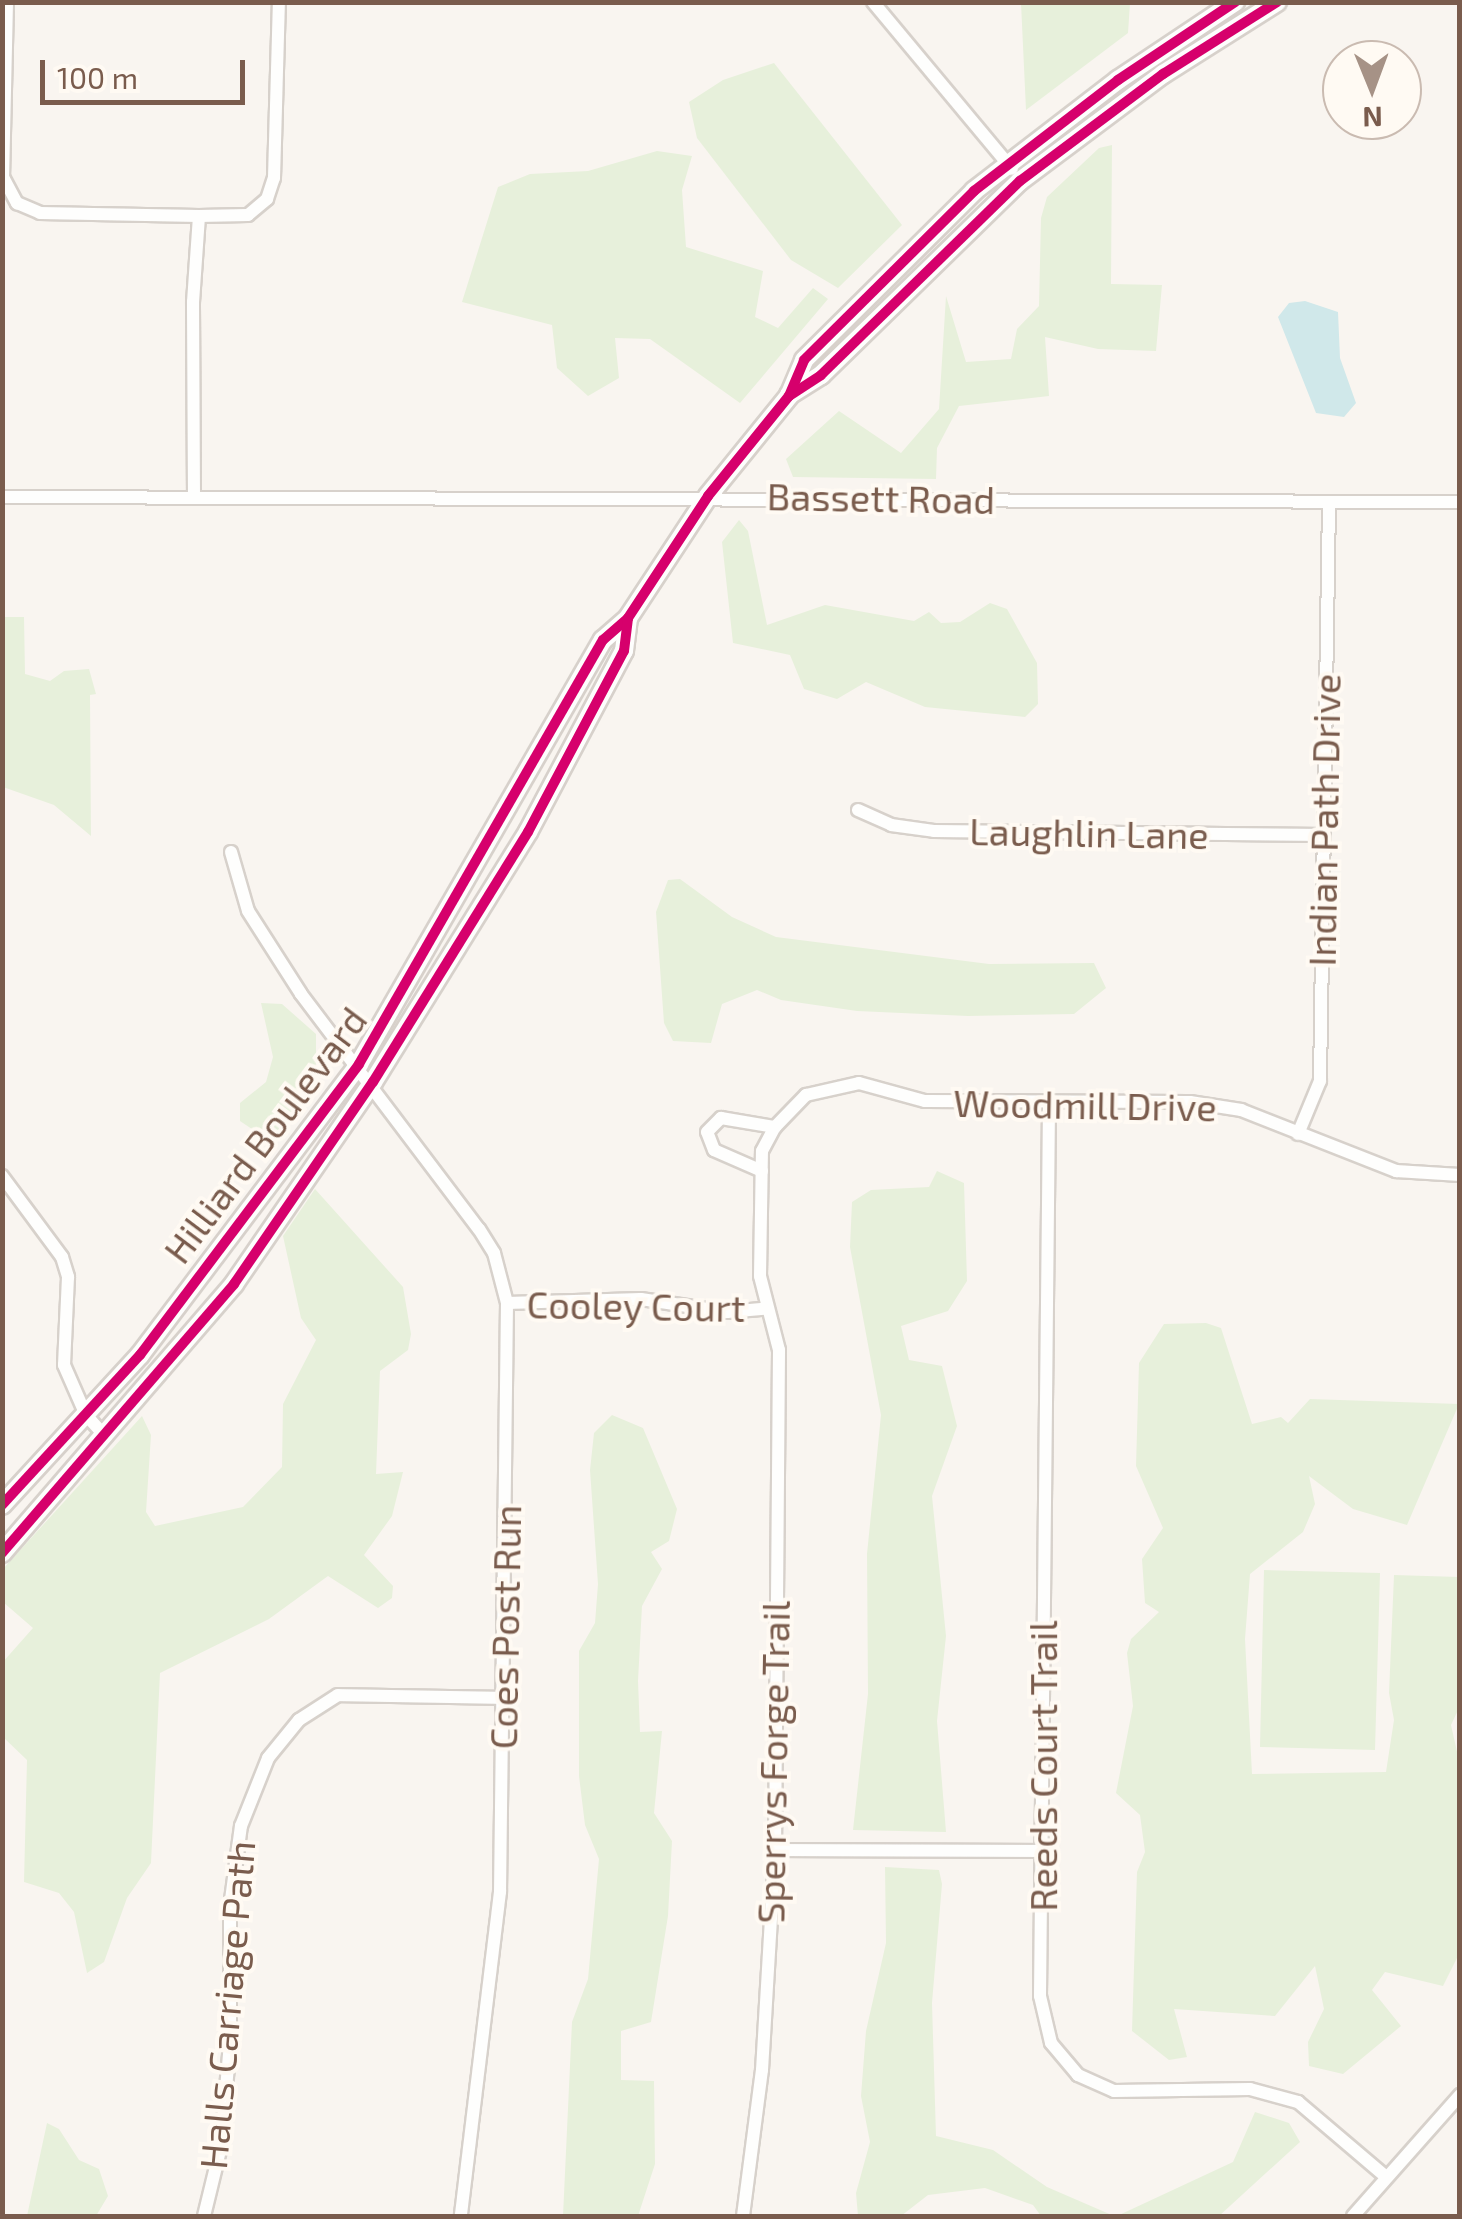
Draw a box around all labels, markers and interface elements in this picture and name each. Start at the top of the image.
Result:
scale bar [45,40,250,102]
north arrow [1322,40,1422,140]
text: 100 m [57,59,138,95]
text: N [1362,101,1383,135]
street label: Bassett Road [766,473,996,523]
street label: Indian Path Drive [1299,673,1349,967]
street label: Laughlin Lane [969,808,1209,858]
street label: Hilliard Boulevard [154,998,376,1272]
street label: Woodmill Drive [952,1080,1218,1130]
street label: Cooley Court [526,1281,746,1331]
street label: Coes Post Run [480,1504,530,1750]
street label: Sperrys Forge Trail [747,1600,799,1924]
street label: Reeds Court Trail [1020,1620,1066,1912]
street label: Halls Carriage Path [190,1839,264,2171]

